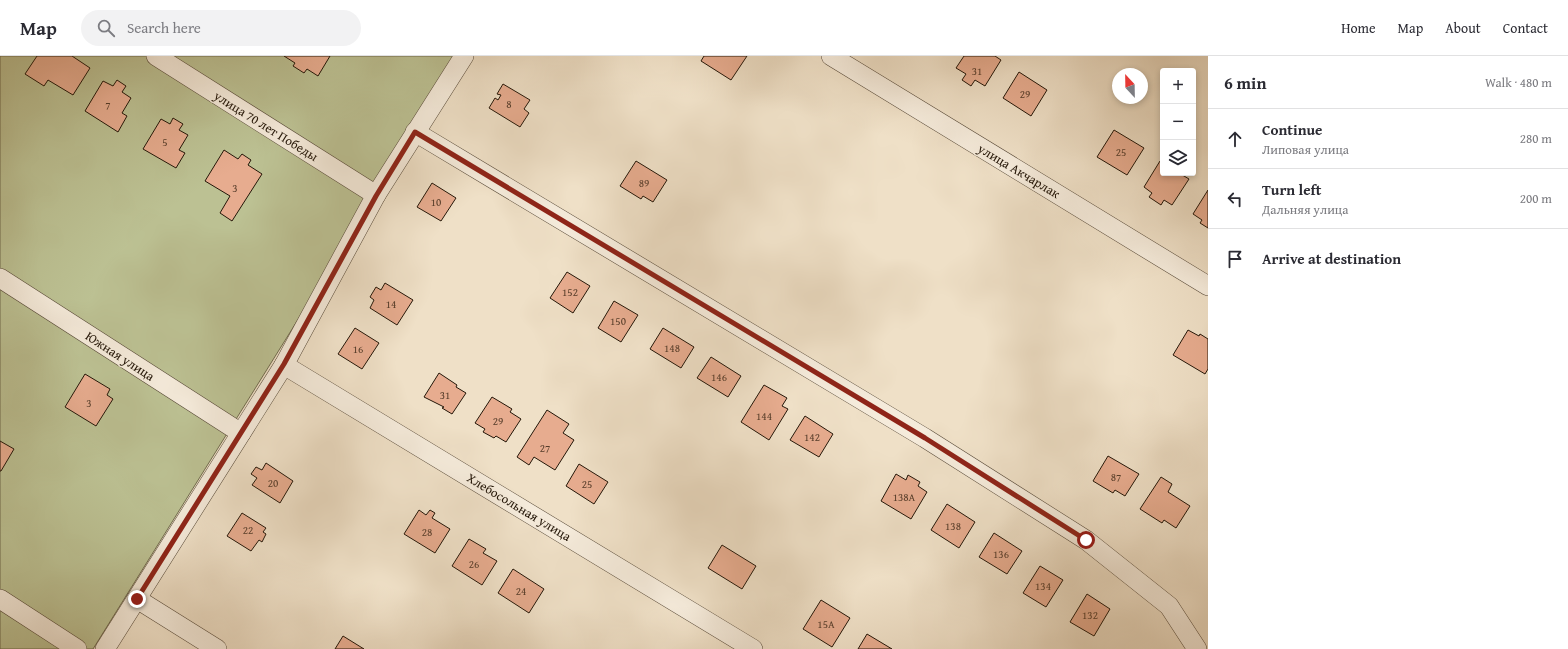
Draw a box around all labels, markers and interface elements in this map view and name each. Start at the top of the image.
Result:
search box [81,10,361,46]
text: Map [20,14,57,42]
icon: search [95,17,117,39]
text: Search here [127,17,201,38]
text: Home [1341,18,1376,38]
text: Map [1398,18,1423,38]
text: About [1445,18,1481,38]
text: Contact [1503,18,1548,38]
house number: 31 [972,63,982,79]
north arrow [1112,68,1148,104]
map controls [1160,68,1196,176]
button: + [1160,68,1196,104]
text: 6 min [1224,70,1266,95]
text: Walk · 480 m [1485,73,1552,92]
street label: улица 70 лет Победы [209,86,322,166]
house number: 29 [1020,86,1030,102]
house number: 8 [506,96,512,112]
house number: 7 [105,97,111,113]
button: − [1160,104,1196,140]
text: Continue [1262,119,1323,140]
icon: ahead [1224,128,1246,150]
text: 280 m [1520,129,1552,148]
house number: 5 [162,134,168,150]
street label: улица Акчарлак [973,138,1064,203]
button: layers [1160,140,1196,176]
text: Липовая улица [1262,140,1349,159]
house number: 25 [1116,144,1126,160]
house number: 89 [639,175,649,191]
text: Turn left [1262,179,1321,200]
house number: 3 [232,180,238,196]
icon: left [1224,188,1246,210]
text: 200 m [1520,189,1552,208]
house number: 10 [431,194,441,210]
text: Дальняя улица [1262,200,1348,219]
icon: arrive [1224,248,1246,270]
text: Arrive at destination [1262,248,1401,269]
house number: 152 [562,284,578,300]
house number: 14 [386,296,396,312]
house number: 150 [610,313,626,329]
street label: Южная улица [82,327,159,386]
house number: 148 [664,340,680,356]
house number: 16 [353,341,363,357]
house number: 146 [711,369,727,385]
house number: 31 [440,387,450,403]
house number: 3 [86,395,92,411]
house number: 144 [756,408,772,424]
house number: 29 [493,413,503,429]
house number: 142 [804,429,820,445]
house number: 27 [540,440,550,456]
street label: Хлебосольная улица [463,468,575,546]
house number: 87 [1111,469,1121,485]
house number: 20 [268,475,278,491]
house number: 25 [582,476,592,492]
house number: 138А [893,489,916,505]
house number: 138 [945,518,961,534]
house number: 22 [243,522,253,538]
house number: 28 [422,524,432,540]
route start [1077,531,1095,549]
house number: 136 [993,546,1009,562]
house number: 26 [469,556,479,572]
house number: 134 [1035,578,1051,594]
house number: 24 [516,583,526,599]
route end [128,590,146,608]
house number: 132 [1082,607,1098,623]
house number: 15А [817,616,835,632]

